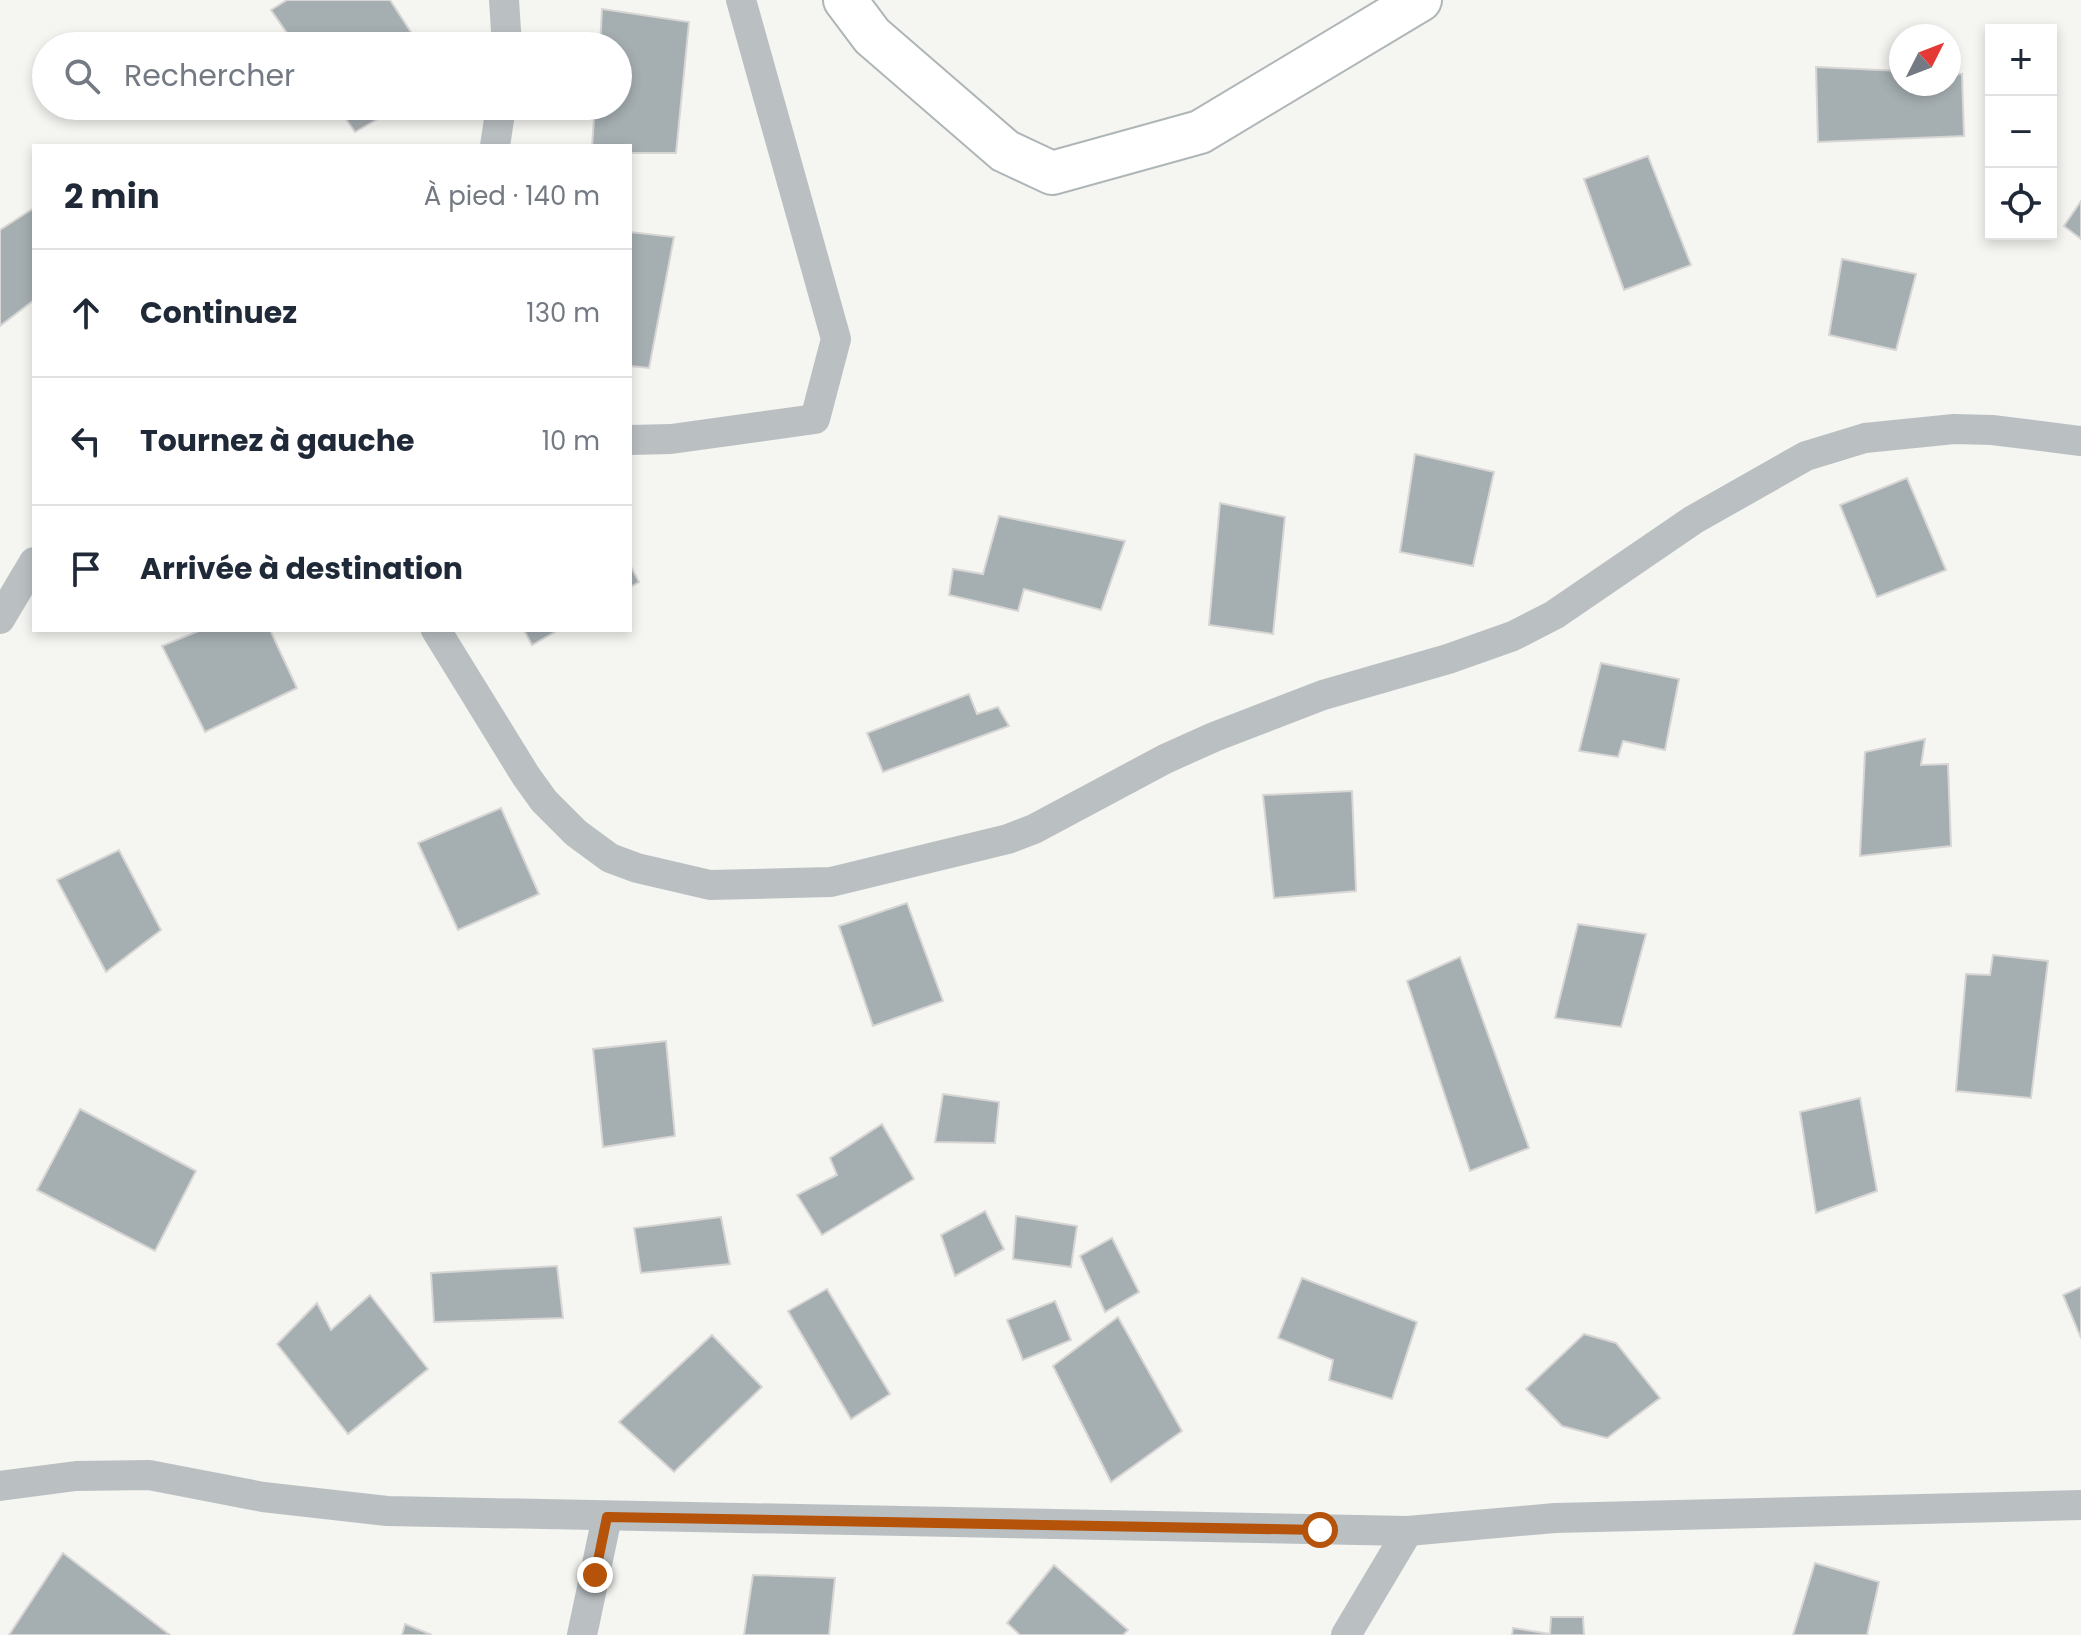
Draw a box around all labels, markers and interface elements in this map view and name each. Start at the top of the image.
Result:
north arrow [1889,24,1961,96]
map controls [1985,24,2057,240]
button: + [1985,24,2057,96]
search box [32,32,632,120]
icon: search [60,54,104,98]
text: Rechercher [124,54,295,97]
button: − [1985,96,2057,168]
button: locate [1985,168,2057,240]
text: 2 min [64,172,160,220]
text: À pied · 140 m [424,178,600,214]
icon: ahead [64,291,108,335]
text: Continuez [140,291,297,334]
text: 130 m [526,295,600,331]
icon: left [64,419,108,463]
text: Tournez à gauche [140,419,414,462]
text: 10 m [542,423,600,459]
icon: arrive [64,547,108,591]
text: Arrivée à destination [140,547,463,590]
route start [1302,1512,1338,1548]
route end [577,1557,613,1593]

